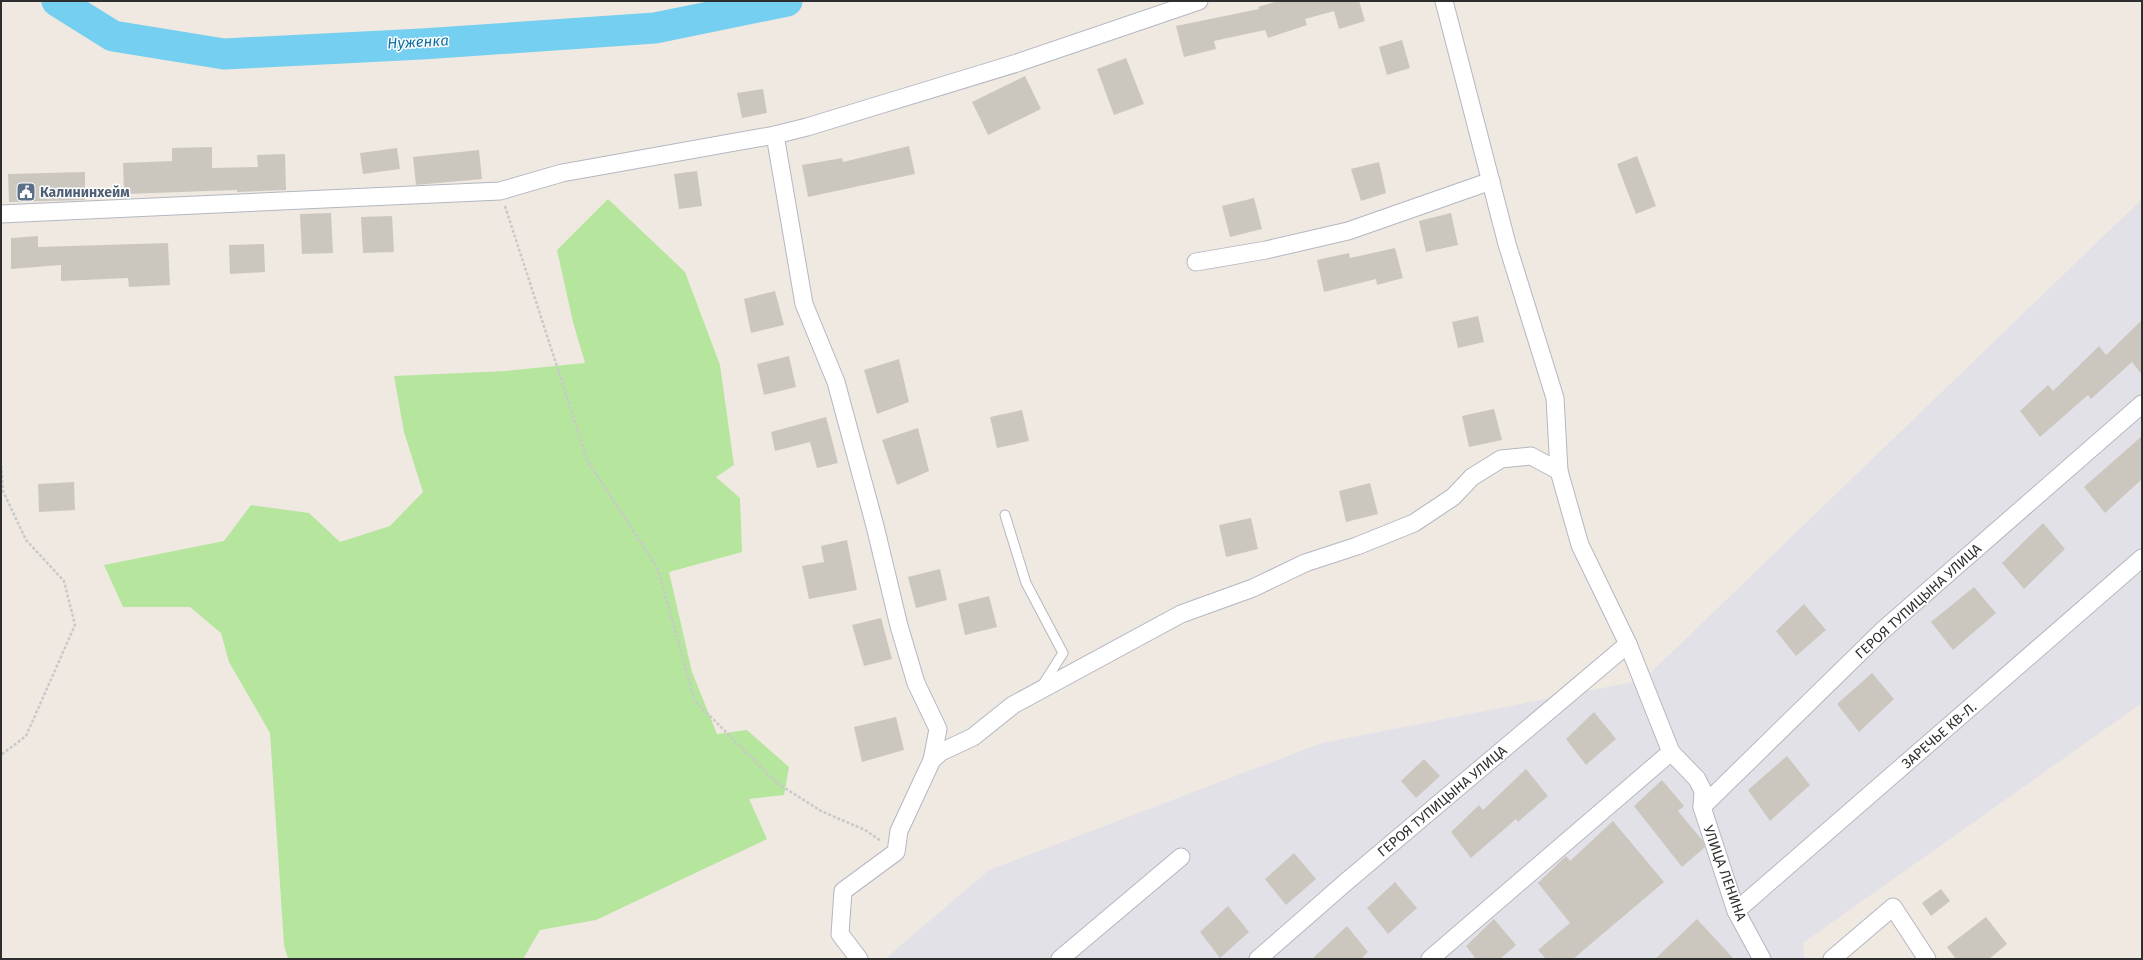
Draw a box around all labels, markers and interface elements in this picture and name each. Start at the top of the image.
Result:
water label: Нуженка [387,31,449,53]
public building icon: Калининхейм [15,181,37,203]
place label: Калининхейм [40,184,130,201]
street label: ГЕРОЯ ТУПИЦЫНА УЛИЦА [1852,540,1985,662]
street label: ЗАРЕЧЬЕ КВ-Л. [1899,698,1980,772]
street label: ГЕРОЯ ТУПИЦЫНА УЛИЦА [1374,742,1511,861]
street label: УЛИЦА ЛЕНИНА [1699,823,1750,923]

